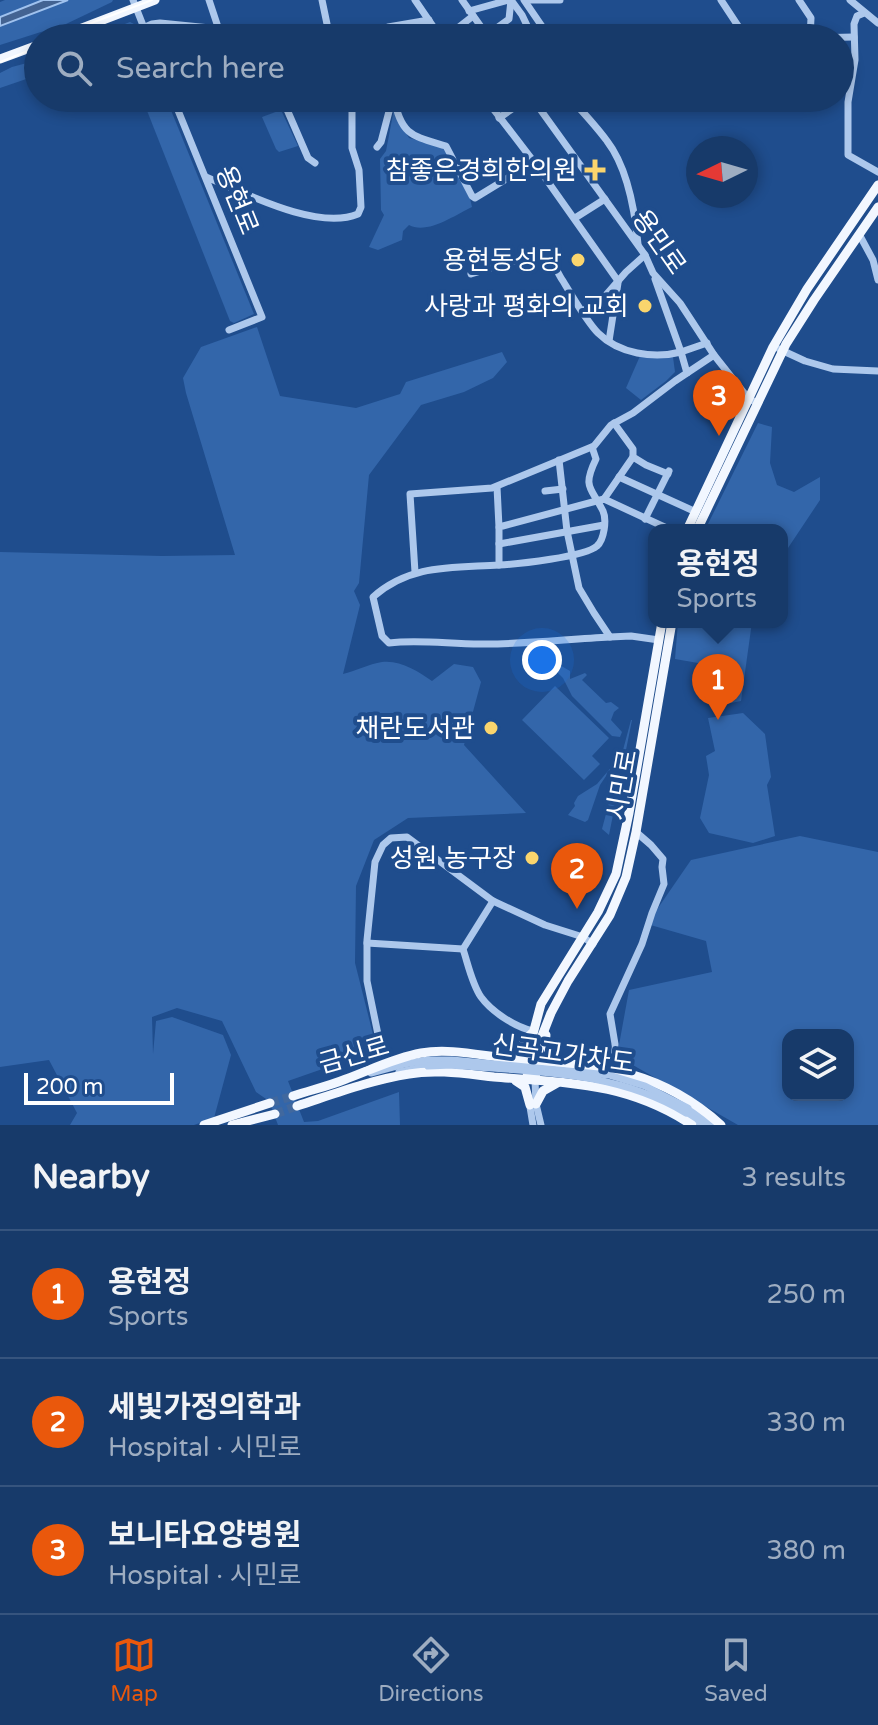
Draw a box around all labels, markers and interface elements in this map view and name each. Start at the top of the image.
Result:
search box [24,24,854,112]
icon: search [52,46,96,90]
text: Search here [116,50,285,87]
north arrow [686,136,758,208]
place label: 참좋은경희한의원 [386,155,577,186]
marker: 참좋은경희한의원 [584,159,606,181]
street label: 용현로 [209,161,265,239]
street label: 용민로 [626,204,692,280]
place label: 용현동성당 [442,245,562,276]
marker: 용현동성당 [569,251,587,269]
place label: 사랑과 평화의 교회 [424,291,629,322]
marker: 사랑과 평화의 교회 [636,297,654,315]
pin: 3 [693,370,745,436]
popup [648,524,788,628]
text: 용현정 [677,546,759,583]
text: Sports [677,583,757,614]
your location [522,640,562,680]
pin: 1 [692,654,744,720]
place label: 채란도서관 [355,713,475,744]
marker: 채란도서관 [482,719,500,737]
street label: 시민로 [601,747,643,823]
place label: 성원 농구장 [390,843,516,874]
pin: 2 [551,843,603,909]
marker: 성원 농구장 [523,849,541,867]
street label: 신곡고가차도 [490,1029,636,1079]
map controls [782,1029,854,1101]
button: layers [782,1029,854,1101]
street label: 금신로 [315,1030,393,1080]
scale bar [24,1069,174,1105]
text: 200 m [36,1074,103,1100]
text: Nearby [32,1157,150,1198]
text: 3 results [741,1162,846,1193]
text: 용현정 [108,1264,191,1301]
text: 1 [50,1279,66,1310]
text: 250 m [766,1279,846,1310]
text: Sports [108,1301,188,1332]
text: 세빛가정의학과 [108,1389,301,1426]
text: 2 [50,1407,66,1438]
text: 330 m [766,1407,846,1438]
text: Hospital · 시민로 [108,1432,302,1463]
text: 보니타요양병원 [108,1517,301,1554]
text: 3 [50,1535,66,1566]
text: 380 m [766,1535,846,1566]
text: Hospital · 시민로 [108,1560,302,1591]
tab: Map [110,1633,158,1707]
tab: Directions [378,1633,484,1707]
tab: Saved [704,1633,768,1707]

